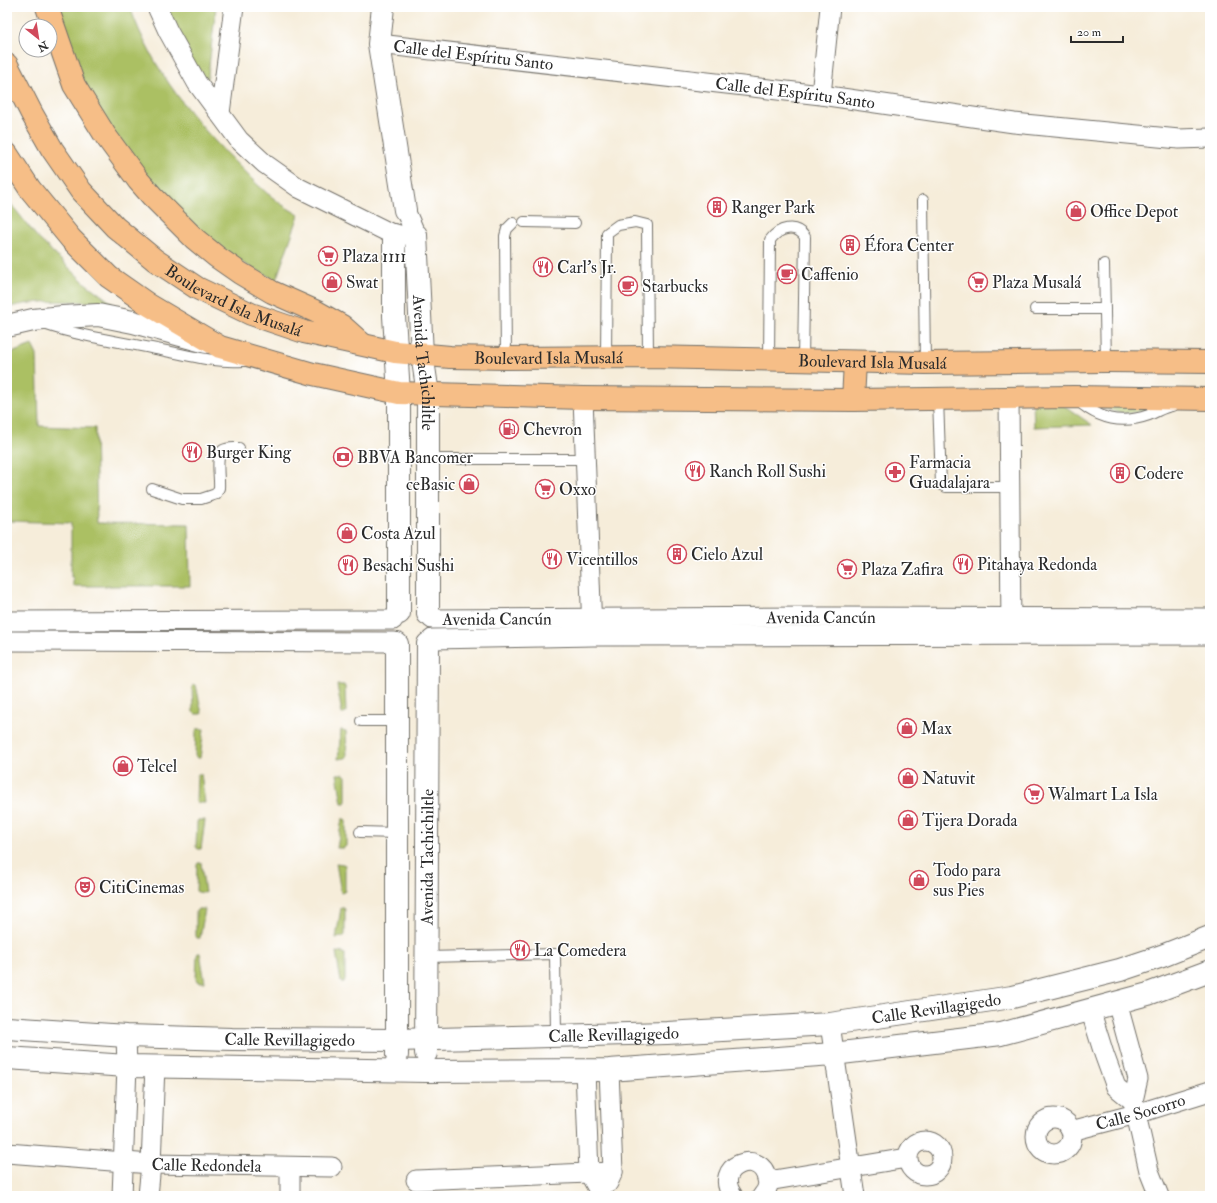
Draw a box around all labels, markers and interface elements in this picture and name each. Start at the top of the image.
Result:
north arrow [18,18,58,58]
scale bar [1071,18,1123,44]
text: 20 m [1077,25,1102,40]
street label: Calle del Espíritu Santo [392,35,554,75]
text: N [34,38,51,55]
street label: Calle del Espíritu Santo [714,72,876,113]
building icon: Ranger Park [706,196,728,218]
place label: Ranger Park [731,197,815,218]
shop icon: Office Depot [1065,200,1087,222]
place label: Office Depot [1090,201,1179,223]
building icon: Éfora Center [839,234,861,256]
place label: Éfora Center [864,234,955,256]
supermarket icon: Plaza 1111 [317,245,339,267]
place label: Plaza 1111 [342,246,406,267]
restaurant icon: Carl's Jr. [532,256,554,278]
place label: Carl's Jr. [557,257,616,279]
street label: Boulevard Isla Musalá [162,260,306,341]
cafe icon: Caffenio [776,263,798,285]
place label: Caffenio [801,264,859,285]
shop icon: Swat [321,271,343,293]
supermarket icon: Plaza Musalá [967,271,989,293]
place label: Swat [346,272,379,293]
place label: Plaza Musalá [992,272,1082,293]
cafe icon: Starbucks [617,275,639,297]
place label: Starbucks [642,276,708,297]
street label: Avenida Tachichiltle [408,293,439,431]
street label: Boulevard Isla Musalá [474,347,624,369]
street label: Boulevard Isla Musalá [798,350,948,374]
fuel station icon: Chevron [498,418,520,440]
place label: Chevron [523,419,582,440]
restaurant icon: Burger King [181,441,203,463]
place label: Burger King [206,442,292,463]
bank icon: BBVA Bancomer [332,446,354,468]
place label: BBVA Bancomer [357,447,474,468]
place label: Farmacia Guadalajara [909,452,991,493]
restaurant icon: Ranch Roll Sushi [684,460,706,482]
place label: Ranch Roll Sushi [709,461,826,482]
pharmacy icon: Farmacia Guadalajara [884,461,906,483]
building icon: Codere [1109,462,1131,484]
place label: Codere [1134,463,1184,484]
shop icon: ceBasic [458,473,480,495]
place label: ceBasic [406,474,455,495]
supermarket icon: Oxxo [534,478,556,500]
place label: Oxxo [559,479,596,500]
shop icon: Costa Azul [336,522,358,544]
place label: Costa Azul [361,523,436,544]
building icon: Cielo Azul [666,543,688,565]
place label: Cielo Azul [691,544,764,565]
restaurant icon: Vicentillos [541,548,563,570]
place label: Vicentillos [566,549,638,570]
restaurant icon: Pitahaya Redonda [952,553,974,575]
restaurant icon: Besachi Sushi [337,554,359,576]
place label: Pitahaya Redonda [977,554,1098,576]
place label: Besachi Sushi [362,555,455,576]
supermarket icon: Plaza Zafira [836,558,858,580]
place label: Plaza Zafira [861,559,945,580]
street label: Avenida Cancún [765,606,876,628]
street label: Avenida Cancún [441,608,552,629]
shop icon: Max [896,717,918,739]
place label: Max [921,718,952,739]
shop icon: Telcel [112,755,134,777]
place label: Telcel [137,756,178,777]
shop icon: Natuvit [897,767,919,789]
place label: Natuvit [922,768,976,789]
supermarket icon: Walmart La Isla [1023,783,1045,805]
place label: Walmart La Isla [1047,784,1159,805]
street label: Avenida Tachichiltle [416,789,438,926]
shop icon: Tijera Dorada [897,809,919,831]
place label: Tijera Dorada [922,810,1019,831]
place label: Todo para sus Pies [933,860,1002,901]
shop icon: Todo para sus Pies [908,869,930,891]
theatre icon: CitiCinemas [74,876,96,898]
place label: CitiCinemas [99,877,185,898]
restaurant icon: La Comedera [509,939,531,961]
place label: La Comedera [534,940,628,961]
street label: Calle Revillagigedo [870,988,1002,1028]
street label: Calle Revillagigedo [548,1022,679,1047]
street label: Calle Revillagigedo [224,1028,355,1050]
street label: Calle Socorro [1093,1089,1188,1135]
street label: Calle Redondela [151,1154,263,1176]

